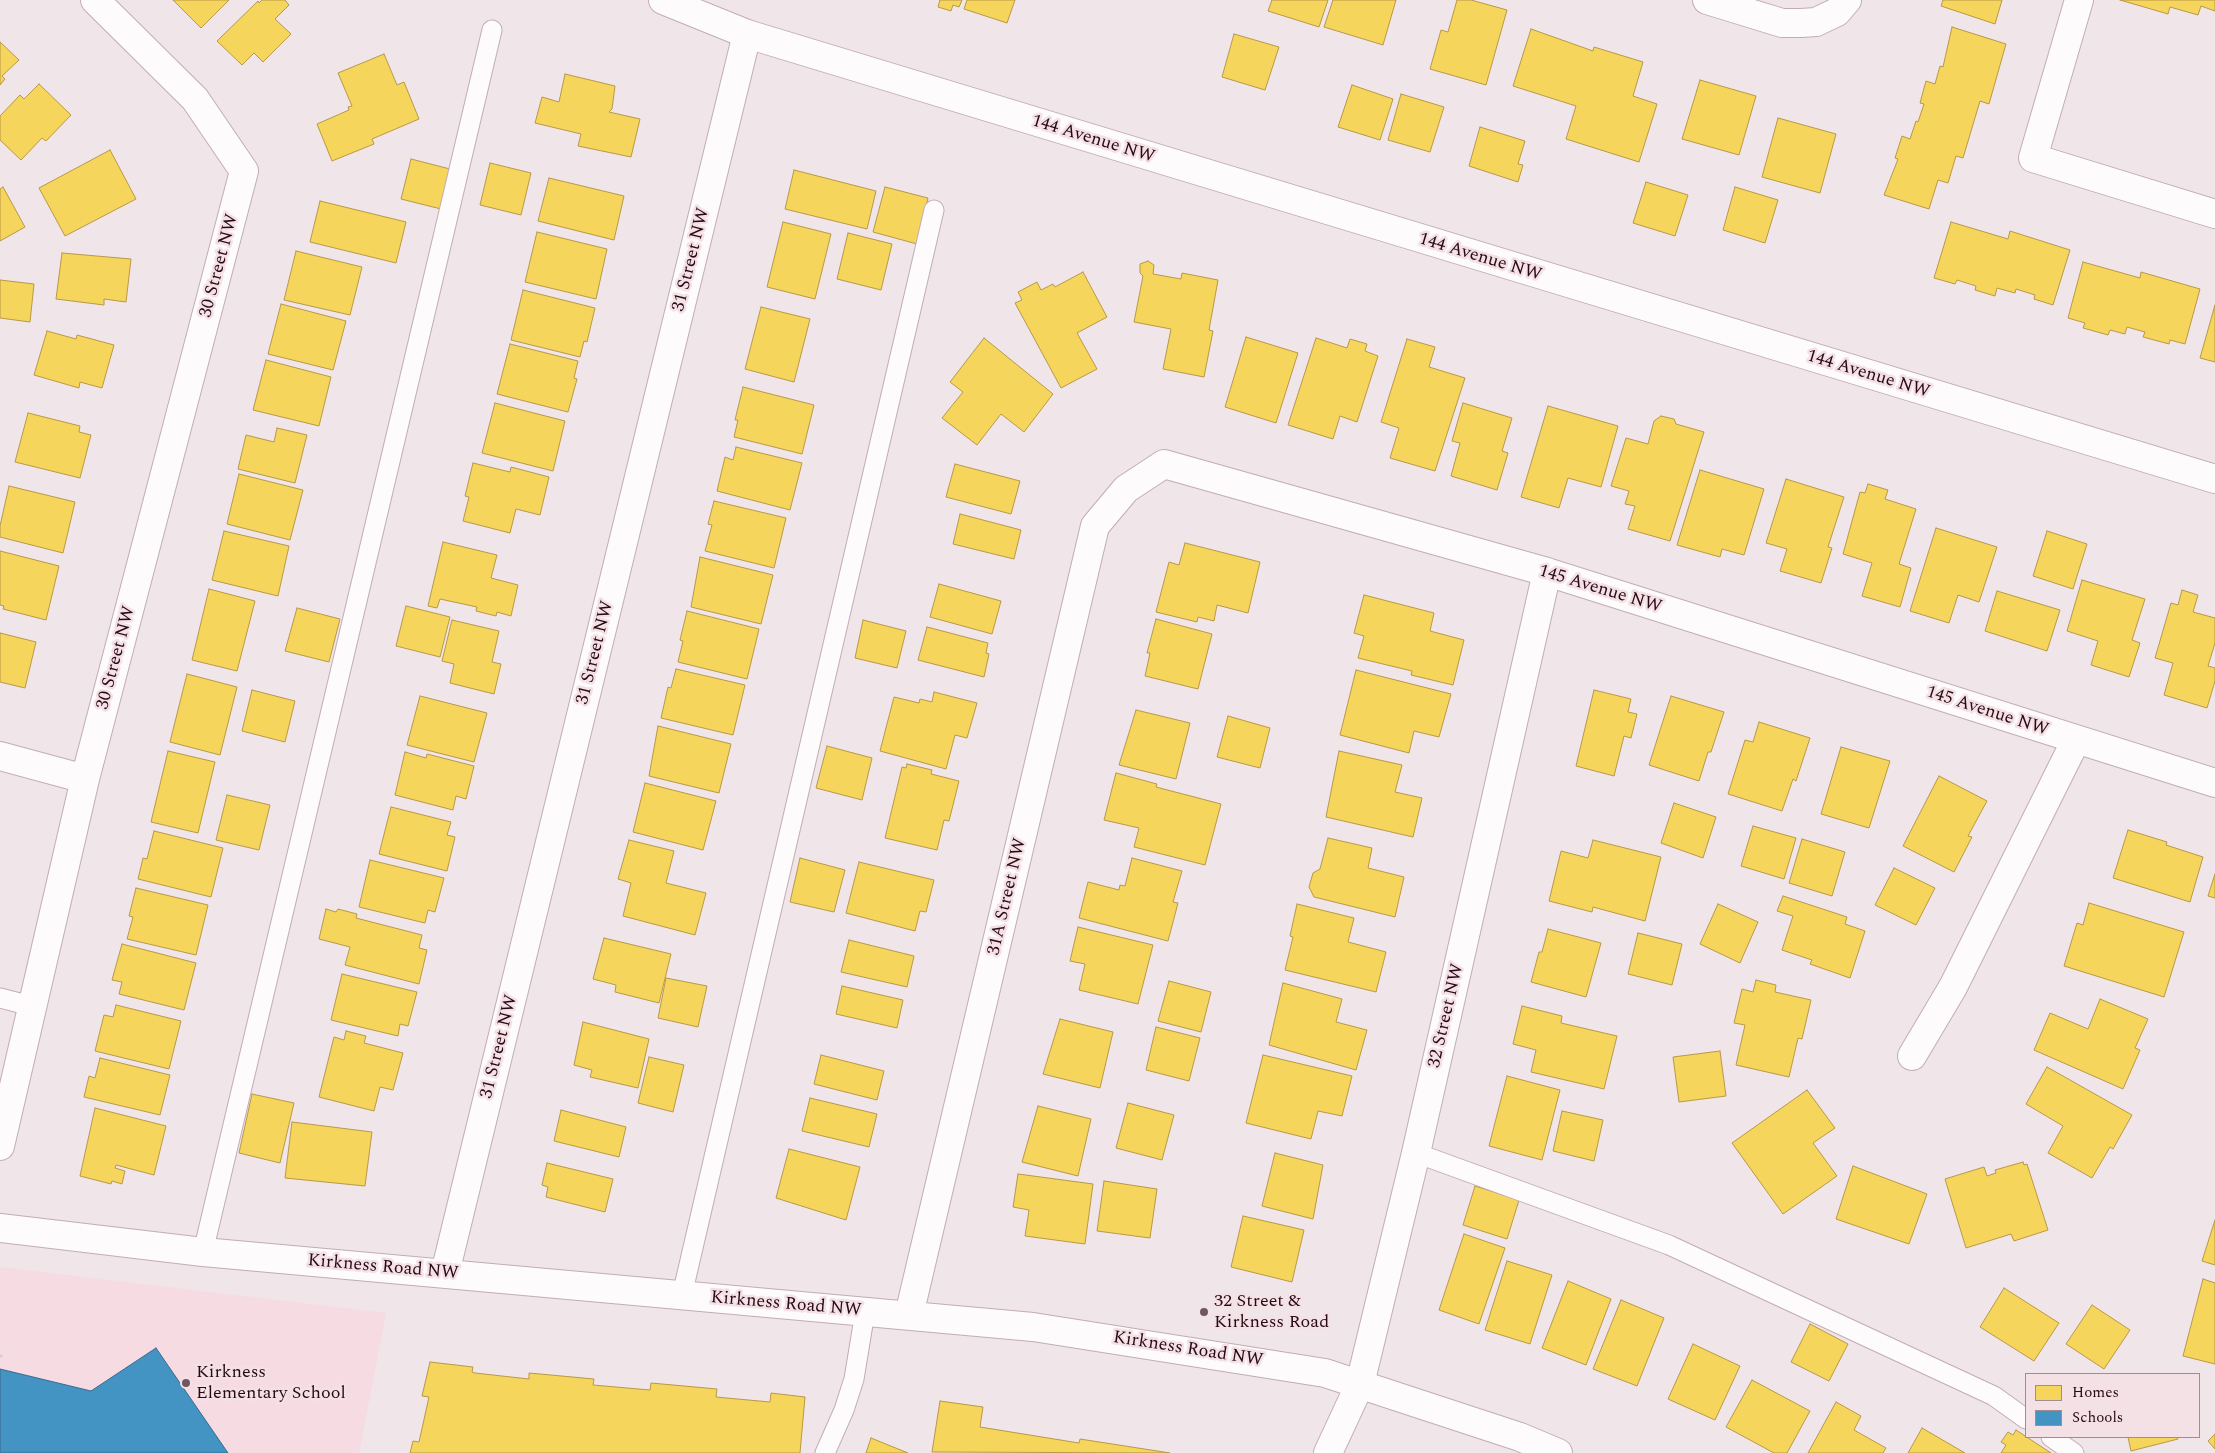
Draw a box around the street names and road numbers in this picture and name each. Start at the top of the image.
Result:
street label: 144 Avenue NW [1029,111,1157,169]
street label: 31 Street NW [669,206,715,314]
street label: 30 Street NW [196,212,244,320]
street label: 144 Avenue NW [1416,229,1544,287]
street label: 144 Avenue NW [1804,346,1932,404]
street label: 145 Avenue NW [1536,561,1664,619]
street label: 31 Street NW [573,599,619,707]
street label: 30 Street NW [93,604,141,712]
street label: 145 Avenue NW [1923,682,2051,742]
street label: 31A Street NW [984,836,1032,958]
street label: 32 Street NW [1425,962,1469,1070]
street label: 31 Street NW [477,993,523,1101]
street label: Kirkness Road NW [307,1251,459,1285]
street label: Kirkness Road NW [710,1288,862,1322]
street label: Kirkness Road NW [1111,1327,1265,1373]

